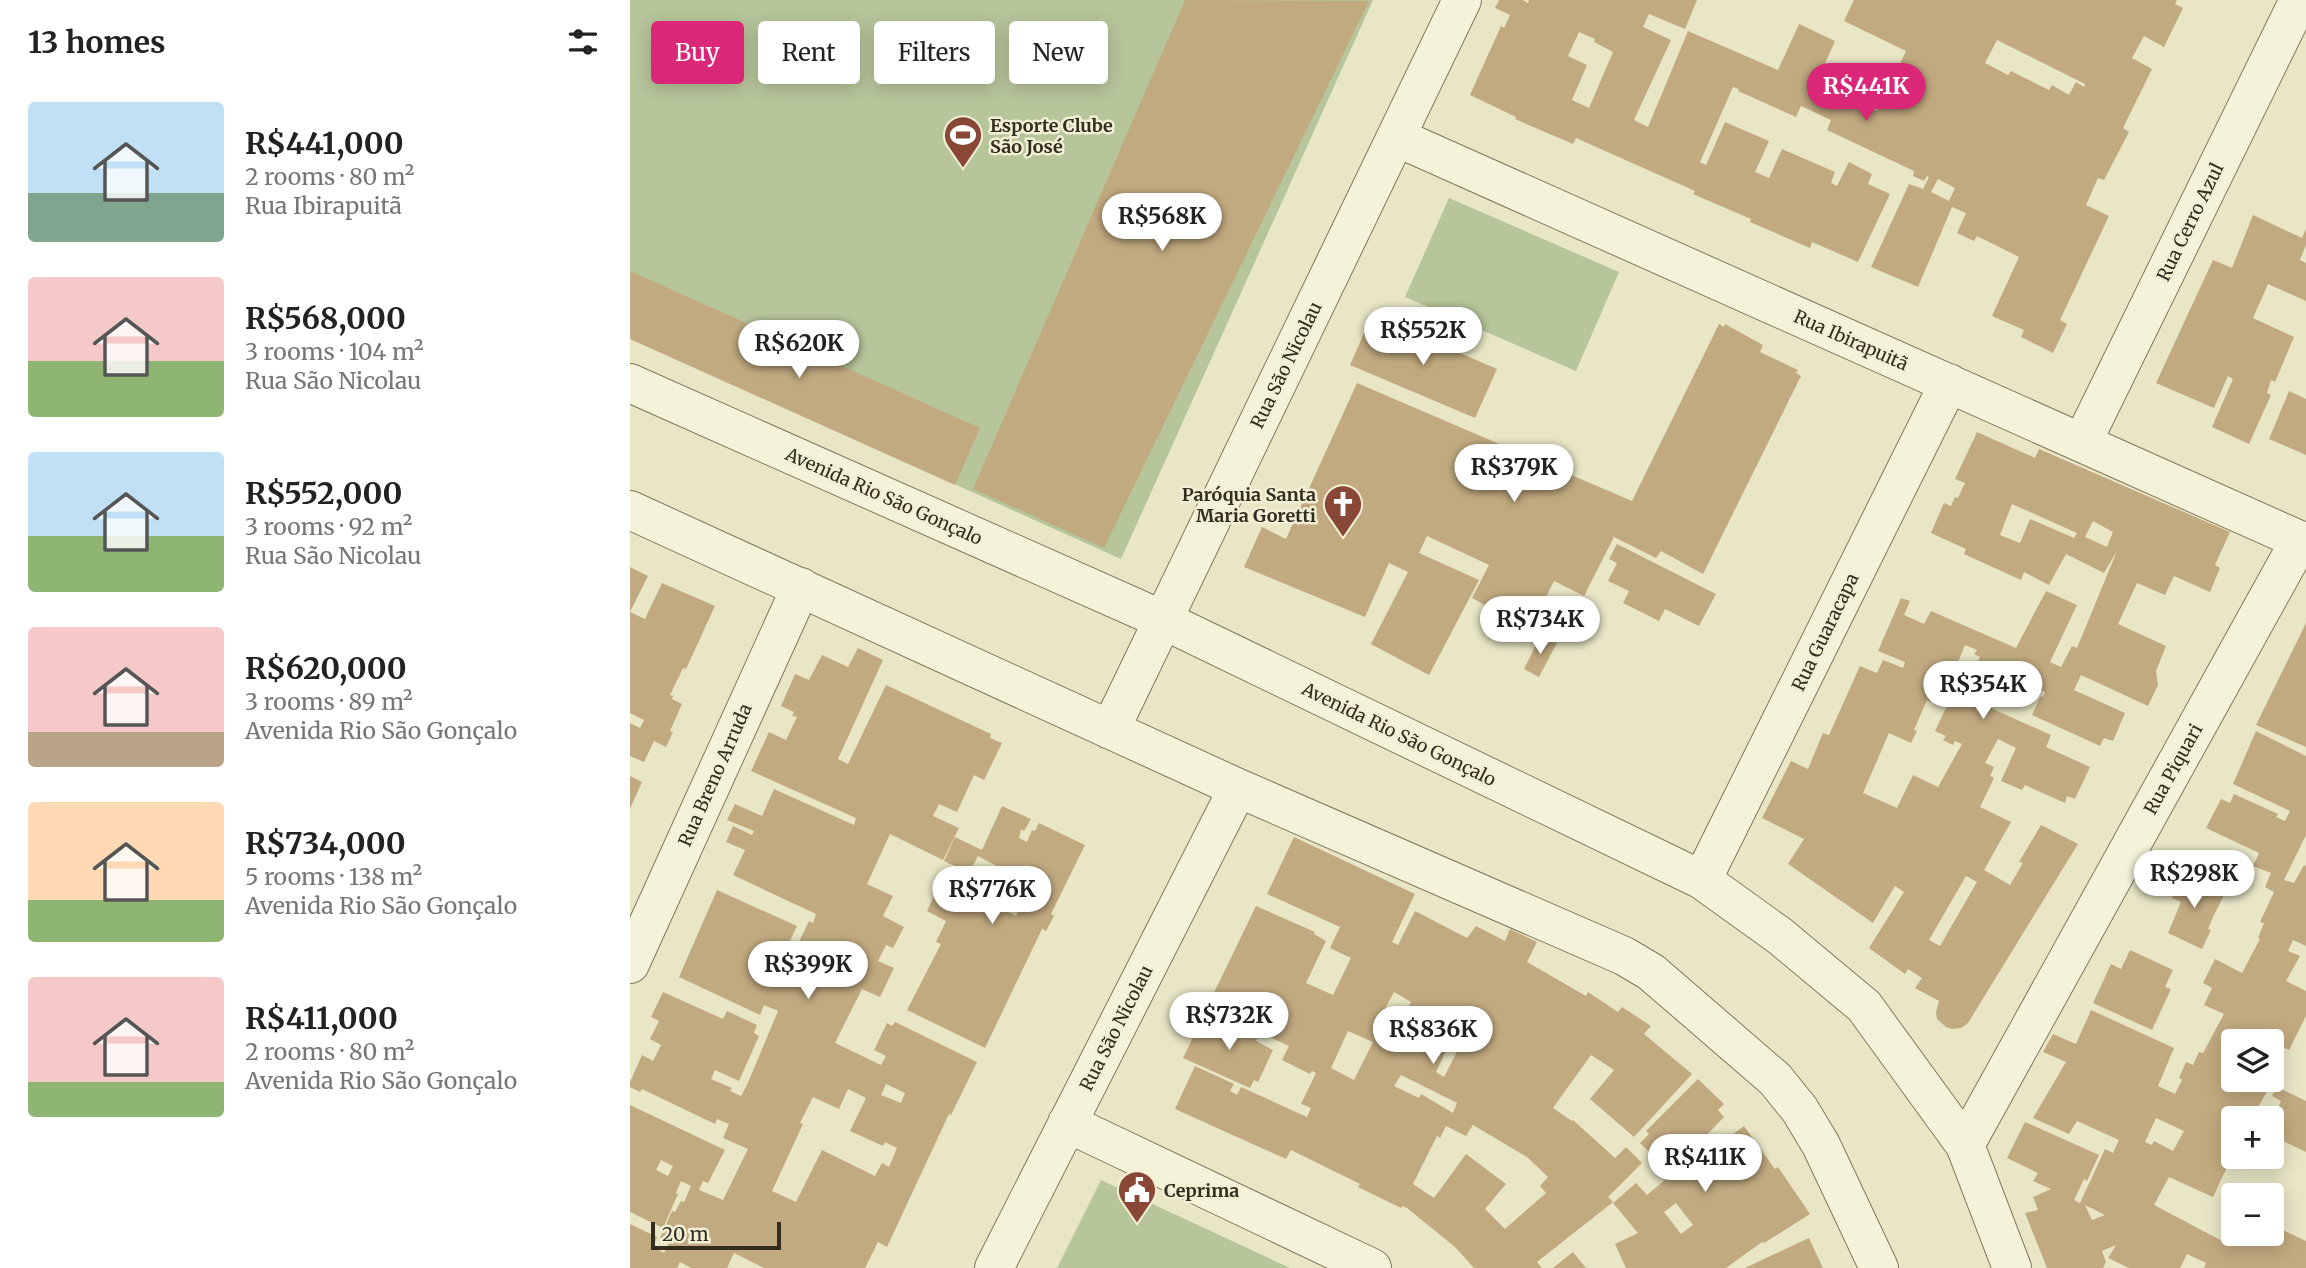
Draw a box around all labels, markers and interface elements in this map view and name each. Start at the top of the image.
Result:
chip: Buy [651,21,744,84]
chip: Rent [758,21,860,84]
chip: Filters [874,21,995,84]
chip: New [1009,21,1108,84]
text: 13 homes [28,23,166,61]
icon: filters [564,23,602,61]
pin: R$441K [1809,64,1923,123]
text: R$441K [1823,71,1909,100]
sports icon: Esporte Clube São José [942,114,984,169]
place label: Esporte Clube São José [990,114,1113,158]
text: R$441,000 [245,124,404,162]
icon: home [84,130,168,214]
street label: Rua Cerro Azul [2151,159,2229,285]
text: 2 rooms · 80 m² [245,162,414,191]
text: Rua Ibirapuitã [245,191,402,220]
pin: R$568K [1105,194,1219,253]
text: R$568K [1118,201,1206,230]
street label: Rua São Nicolau [1245,298,1327,432]
text: R$568,000 [245,299,406,337]
icon: home [84,305,168,389]
street label: Rua Ibirapuitã [1790,305,1912,376]
pin: R$552K [1366,308,1480,367]
text: R$552K [1380,315,1466,344]
pin: R$620K [742,320,856,380]
text: R$620K [754,328,844,357]
text: 3 rooms · 104 m² [245,337,424,366]
text: Rua São Nicolau [245,366,421,395]
street label: Avenida Rio São Gonçalo [781,442,986,550]
pin: R$379K [1457,444,1571,504]
text: R$379K [1470,452,1558,481]
text: R$552,000 [245,474,402,512]
icon: home [84,480,168,564]
place label: Paróquia Santa Maria Goretti [1182,483,1316,527]
church icon: Paróquia Santa Maria Goretti [1322,483,1364,538]
text: 3 rooms · 92 m² [245,512,412,541]
text: Rua São Nicolau [245,541,421,570]
street label: Rua Guaracapa [1787,569,1864,695]
pin: R$734K [1483,596,1597,656]
text: R$734K [1496,604,1584,633]
text: R$620,000 [245,649,407,687]
icon: home [84,655,168,739]
pin: R$354K [1926,662,2040,721]
text: R$354K [1939,669,2027,698]
street label: Avenida Rio São Gonçalo [1297,677,1500,791]
text: 3 rooms · 89 m² [245,687,413,716]
street label: Rua Breno Arruda [673,700,757,850]
text: Avenida Rio São Gonçalo [245,716,517,745]
street label: Rua Piquari [2139,719,2207,818]
text: R$734,000 [245,824,406,862]
icon: home [84,830,168,914]
pin: R$298K [2137,850,2251,910]
text: R$298K [2150,858,2238,887]
text: 5 rooms · 138 m² [245,862,422,891]
pin: R$776K [935,866,1049,926]
text: R$776K [948,874,1036,903]
text: Avenida Rio São Gonçalo [245,891,517,920]
pin: R$399K [751,942,865,1001]
text: R$399K [764,949,852,978]
street label: Rua São Nicolau [1074,961,1158,1095]
pin: R$732K [1172,992,1286,1052]
text: R$411,000 [245,999,398,1037]
text: R$732K [1185,1000,1273,1029]
icon: home [84,1005,168,1089]
pin: R$836K [1376,1006,1490,1066]
text: R$836K [1389,1014,1477,1043]
map controls [2221,1029,2284,1246]
button: layers [2221,1029,2284,1092]
text: 2 rooms · 80 m² [245,1037,414,1066]
text: Avenida Rio São Gonçalo [245,1066,517,1095]
button: + [2221,1106,2284,1169]
pin: R$411K [1648,1134,1762,1194]
text: R$411K [1664,1142,1746,1171]
public building icon: Ceprima [1116,1169,1158,1224]
place label: Ceprima [1164,1179,1239,1202]
button: − [2221,1183,2284,1246]
scale bar [651,1219,780,1251]
text: 20 m [662,1222,709,1246]

